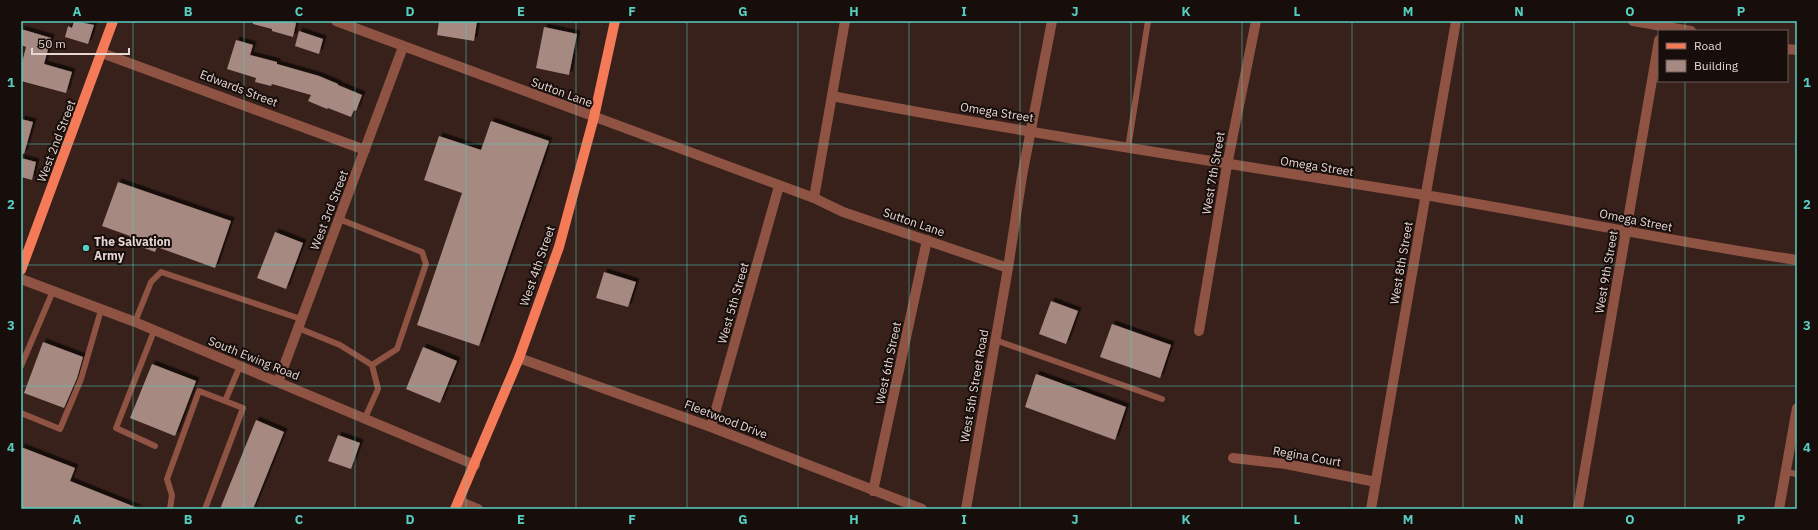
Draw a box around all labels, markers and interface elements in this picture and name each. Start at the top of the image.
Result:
text: A [73,3,82,20]
text: B [184,3,193,20]
text: C [295,3,304,20]
text: D [405,3,415,20]
text: E [517,3,525,20]
text: F [628,3,636,20]
text: G [738,3,748,20]
text: H [849,3,859,20]
text: I [961,3,967,20]
text: J [1071,3,1079,20]
text: K [1181,3,1191,20]
text: L [1294,3,1301,20]
text: M [1403,3,1413,20]
text: N [1514,3,1524,20]
text: O [1625,3,1635,20]
text: P [1737,3,1746,20]
scale bar [32,30,129,56]
legend [1658,30,1788,82]
text: 50 m [38,36,66,51]
text: Road [1694,38,1722,53]
text: Building [1694,58,1739,73]
street label: Edwards Street [198,66,280,110]
text: 1 [7,74,15,91]
street label: Sutton Lane [529,74,595,110]
text: 1 [1803,74,1811,91]
street label: West 2nd Street [33,98,79,184]
street label: Omega Street [959,99,1035,125]
street label: West 7th Street [1198,130,1228,216]
street label: Omega Street [1279,153,1355,179]
street label: West 3rd Street [307,168,351,252]
text: 2 [7,196,15,213]
text: 2 [1803,196,1811,213]
street label: Sutton Lane [881,204,947,240]
street label: Omega Street [1598,206,1674,234]
street label: West 8th Street [1386,220,1416,306]
street label: West 4th Street [516,224,558,308]
street label: West 9th Street [1591,229,1621,315]
place label: The Salvation Army [94,234,171,263]
marker: The Salvation Army [81,243,91,253]
street label: West 5th Street [714,261,752,345]
text: 3 [7,317,15,334]
text: 3 [1803,317,1811,334]
street label: West 6th Street [872,320,904,406]
street label: West 5th Street Road [957,328,991,444]
street label: South Ewing Road [206,333,302,383]
street label: Fleetwood Drive [682,396,770,442]
text: 4 [7,439,15,456]
text: 4 [1803,439,1811,456]
street label: Regina Court [1272,443,1342,469]
text: A [73,511,82,528]
text: B [184,511,193,528]
text: C [295,511,304,528]
text: D [405,511,415,528]
text: E [517,511,525,528]
text: F [628,511,636,528]
text: G [738,511,748,528]
text: H [849,511,859,528]
text: I [961,511,967,528]
text: J [1071,511,1079,528]
text: K [1181,511,1191,528]
text: L [1294,511,1301,528]
text: M [1403,511,1413,528]
text: N [1514,511,1524,528]
text: O [1625,511,1635,528]
text: P [1737,511,1746,528]

